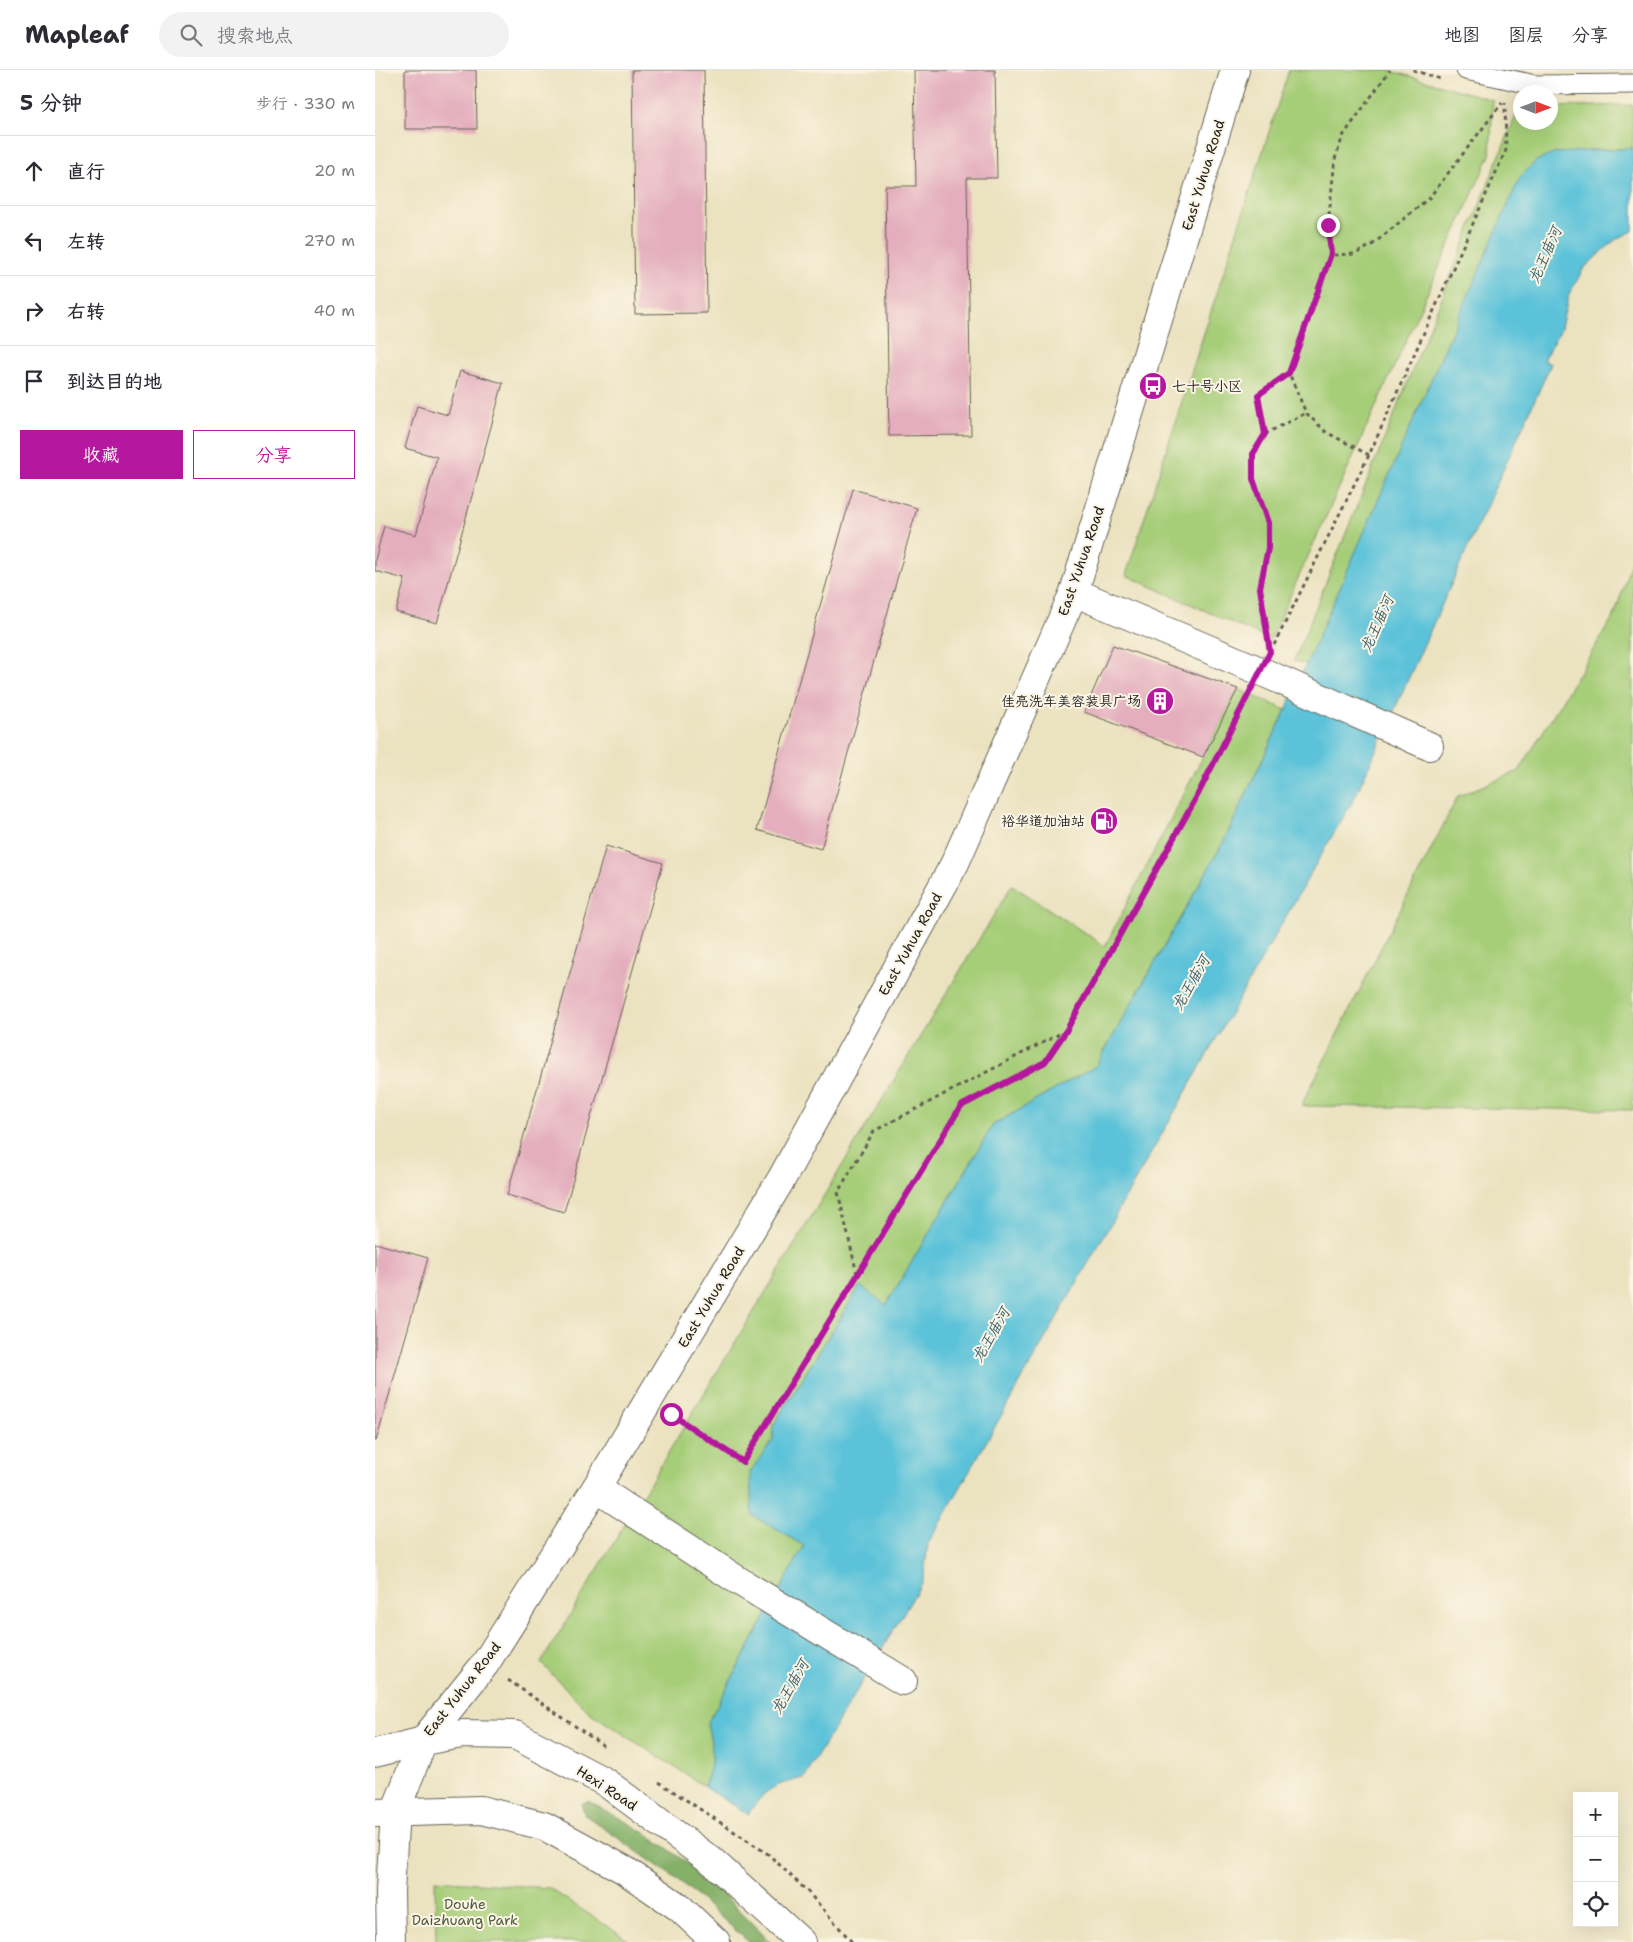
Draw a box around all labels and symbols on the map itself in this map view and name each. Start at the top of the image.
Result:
north arrow [1513,85,1558,130]
street label: East Yuhua Road [1178,117,1228,233]
route end [1317,214,1340,237]
water label: 龙王庙河 [1524,221,1568,286]
bus stop icon: 七十号小区 [1138,371,1168,401]
place label: 七十号小区 [1172,377,1242,395]
street label: East Yuhua Road [1054,504,1108,618]
water label: 龙王庙河 [1356,590,1400,655]
building icon: 佳亮洗车美容装具广场 [1145,686,1175,716]
place label: 佳亮洗车美容装具广场 [1001,692,1141,710]
fuel station icon: 裕华道加油站 [1089,806,1119,836]
place label: 裕华道加油站 [1001,812,1085,830]
street label: East Yuhua Road [874,889,946,999]
water label: 龙王庙河 [1167,949,1216,1014]
street label: East Yuhua Road [674,1243,748,1351]
water label: 龙王庙河 [967,1301,1016,1366]
route start [660,1403,683,1426]
street label: East Yuhua Road [419,1638,505,1740]
water label: 龙王庙河 [766,1653,815,1718]
street label: Hexi Road [573,1762,641,1814]
park label: Douhe Daizhuang Park [412,1895,518,1929]

